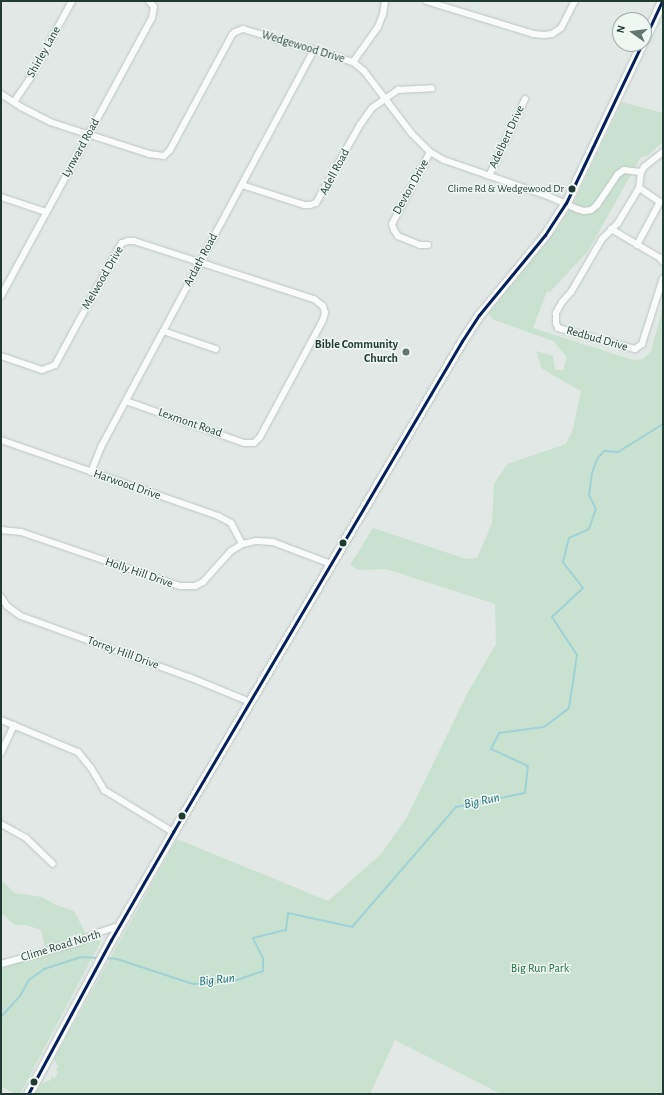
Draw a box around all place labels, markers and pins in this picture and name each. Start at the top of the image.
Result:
place label: Clime Rd & Wedgewood Dr [448,182,564,196]
marker: Clime Rd & Wedgewood Dr [567,184,577,194]
place label: Bible Community Church [315,338,398,366]
marker: Bible Community Church [401,347,411,357]
unlabelled marker [338,538,348,548]
unlabelled marker [177,811,187,821]
unlabelled marker [29,1077,39,1087]

